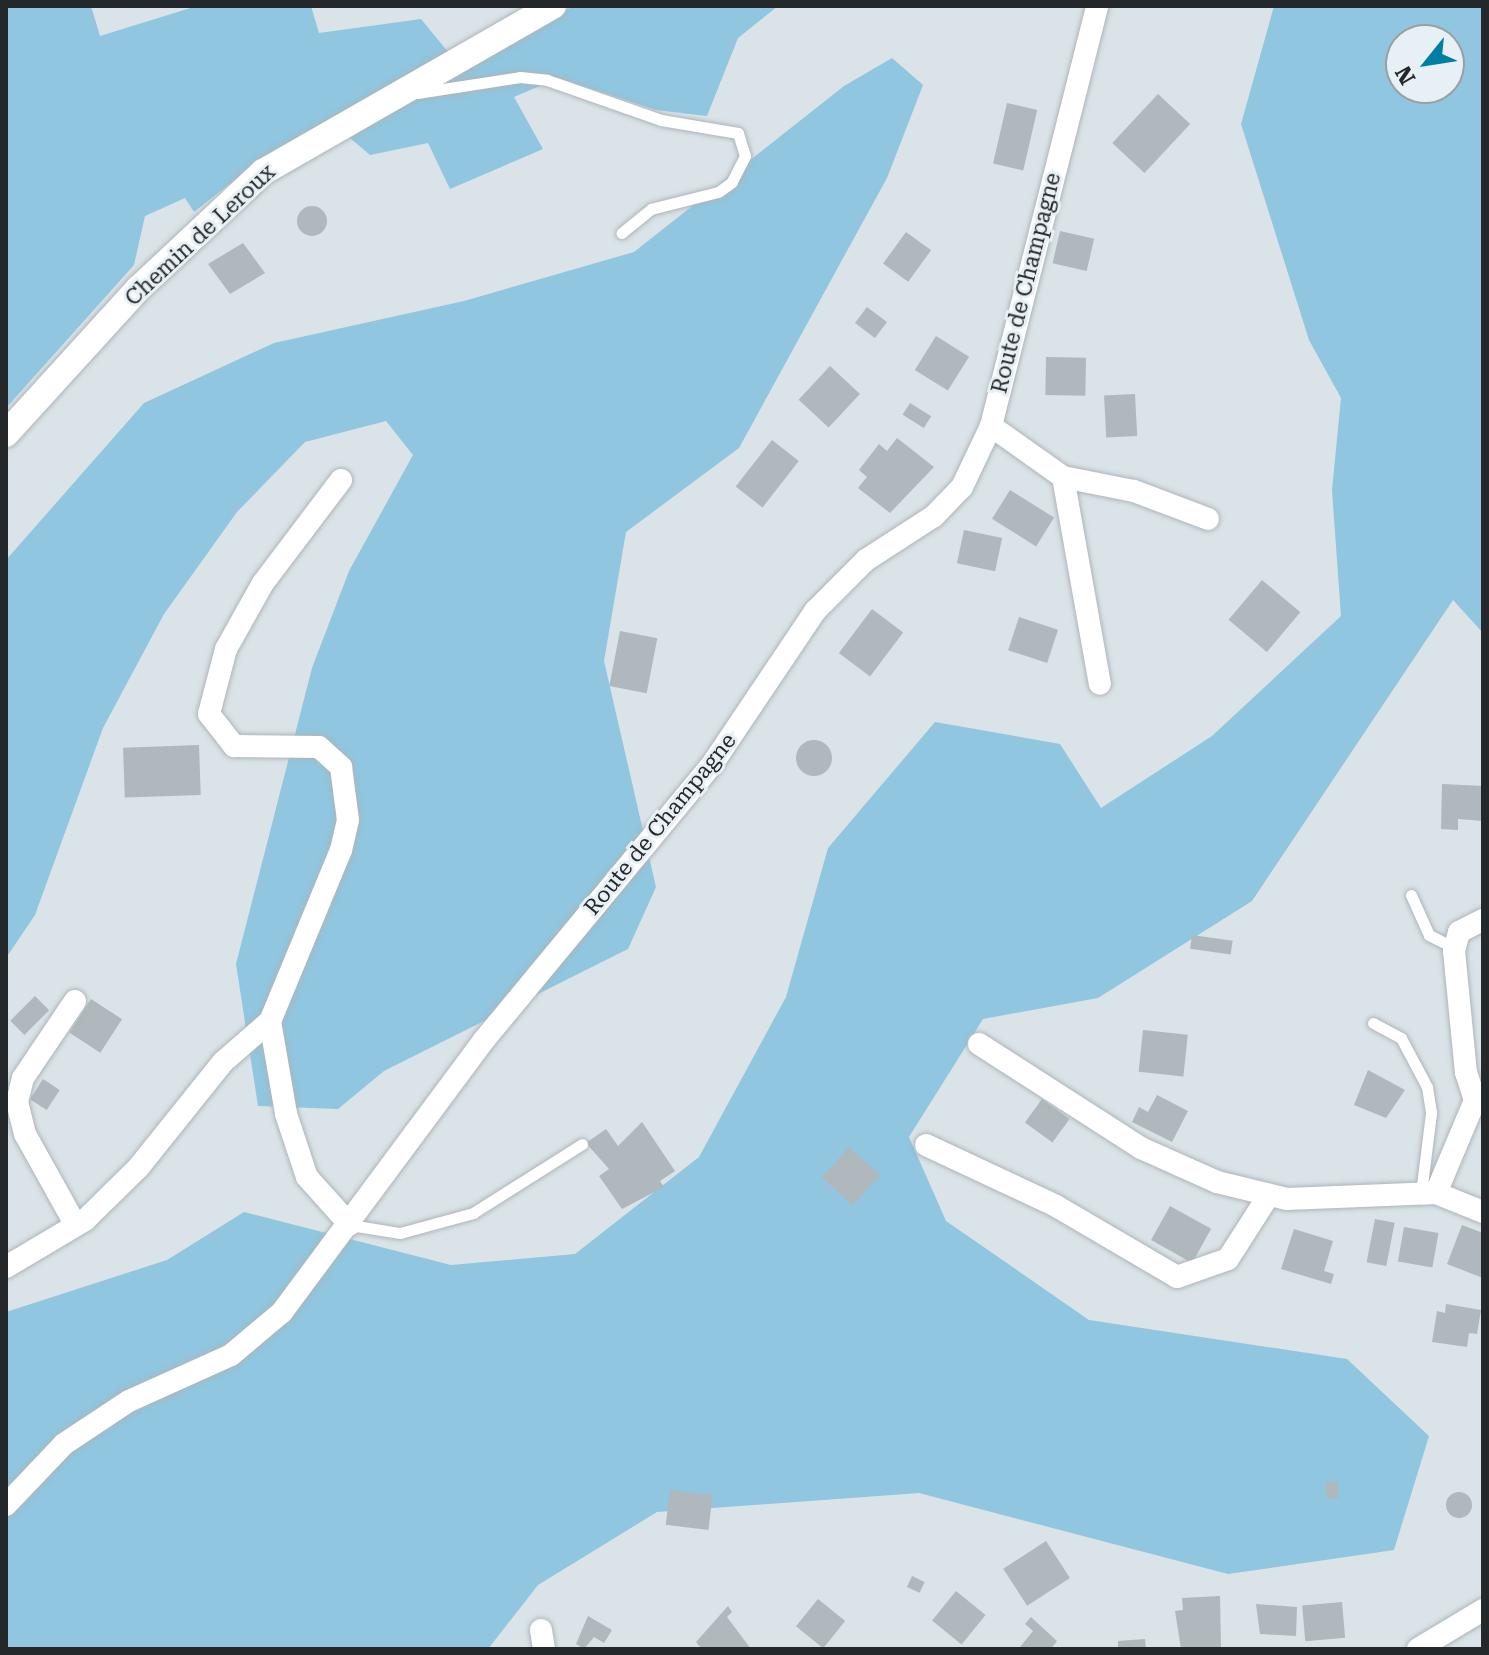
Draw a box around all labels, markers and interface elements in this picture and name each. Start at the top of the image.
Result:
north arrow [1385,24,1465,104]
text: N [1390,62,1421,89]
street label: Chemin de Leroux [120,159,280,311]
street label: Route de Champagne [986,170,1066,396]
street label: Route de Champagne [579,728,741,920]

